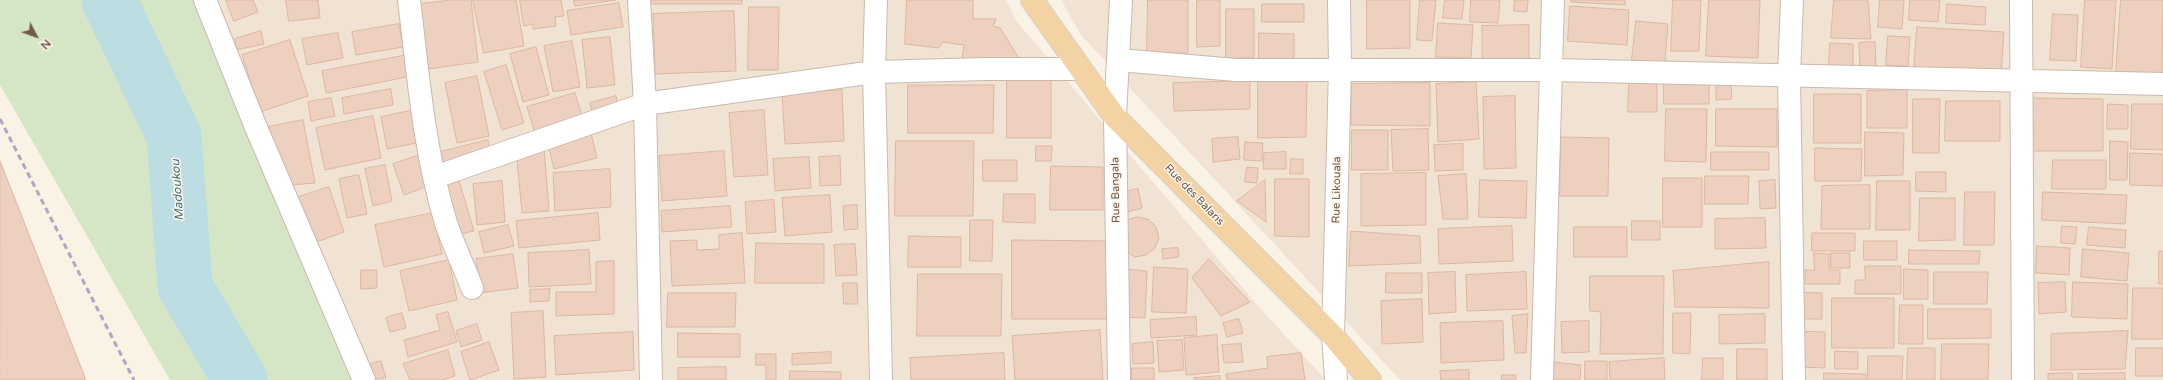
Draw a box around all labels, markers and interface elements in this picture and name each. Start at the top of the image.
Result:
north arrow [16,16,56,56]
text: N [38,37,53,52]
street label: Rue Likouala [1330,156,1344,224]
street label: Rue Bangala [1109,157,1123,223]
water label: Madoukou [169,159,187,221]
street label: Rue des Balaris [1162,162,1226,228]

